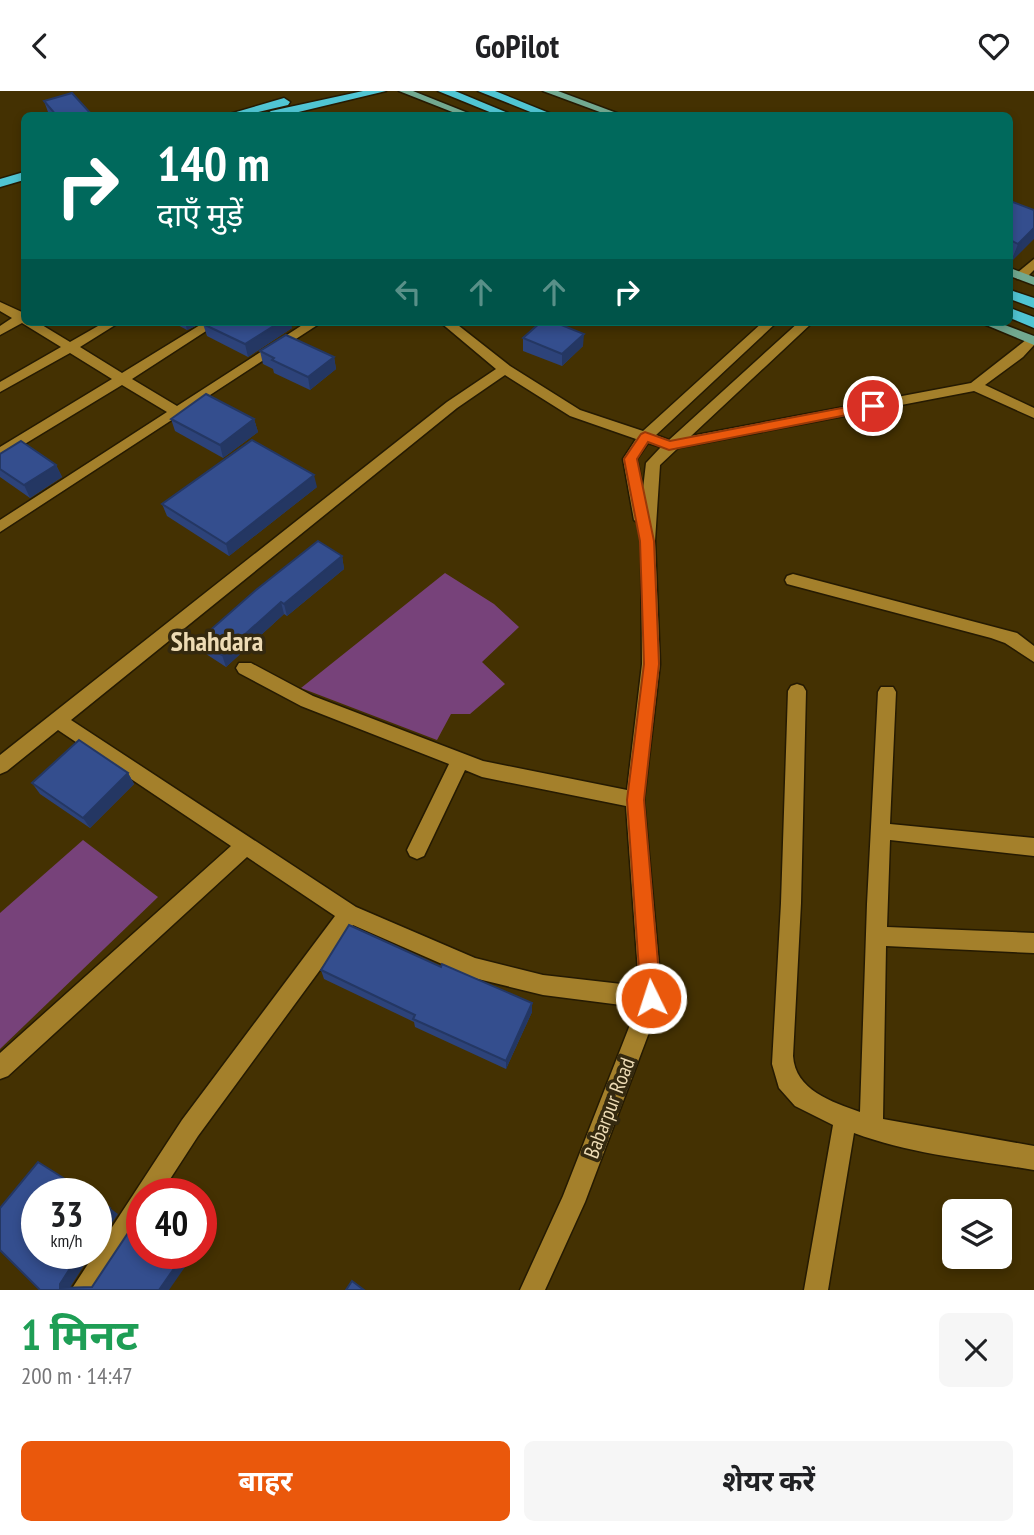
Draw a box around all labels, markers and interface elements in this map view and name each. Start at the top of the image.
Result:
text: GoPilot [475,25,559,67]
icon: back [21,27,59,65]
icon: heart [975,27,1013,65]
text: 140 m [157,131,270,195]
icon: right [42,140,133,231]
text: दाएँ मुड़ें [157,193,243,235]
icon: left [389,273,427,311]
icon: ahead [462,273,500,311]
icon: ahead [535,273,573,311]
icon: right [608,273,646,311]
pin [843,376,903,436]
icon: arrive [854,387,892,425]
district label: Shahdara [171,622,263,659]
position arrow [614,961,688,1035]
street label: Babarpur Road [577,1054,641,1162]
speed limit sign: 40 [126,1178,217,1269]
text: 33 [50,1191,83,1237]
map controls [942,1199,1012,1269]
button: layers [942,1199,1012,1269]
text: km/h [51,1229,82,1252]
text: 1 मिनट [21,1307,138,1362]
button: close [939,1313,1013,1387]
text: 200 m · 14:47 [21,1361,133,1390]
button: बाहर [21,1441,510,1521]
button: शेयर करें [524,1441,1013,1521]

